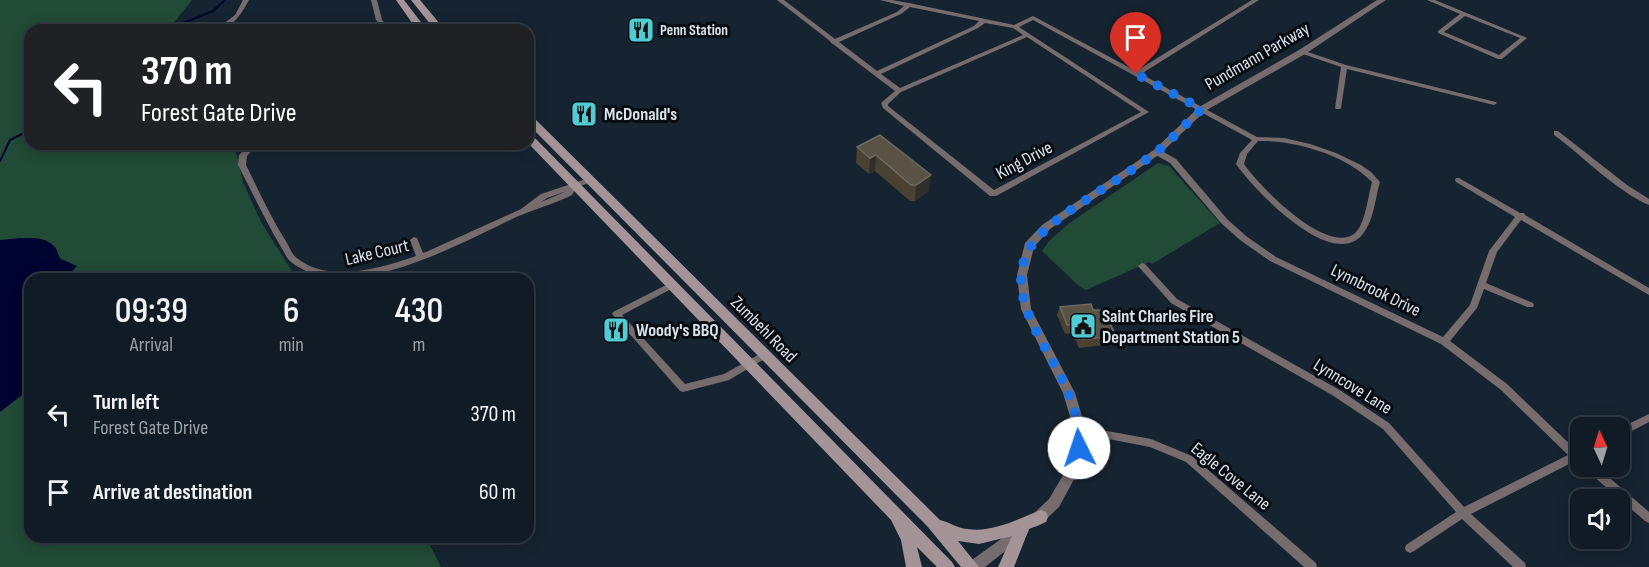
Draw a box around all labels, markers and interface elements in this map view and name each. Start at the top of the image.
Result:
pin [1110,12,1161,74]
restaurant icon: Penn Station [626,15,656,45]
street label: Pundmann Parkway [1201,18,1313,95]
place label: Penn Station [660,21,728,40]
icon: arrive [1119,21,1152,54]
text: 370 m [141,46,232,97]
icon: left [42,48,120,126]
text: Forest Gate Drive [141,97,297,129]
restaurant icon: McDonald's [569,99,599,129]
place label: McDonald's [604,104,677,125]
street label: King Drive [992,137,1056,184]
street label: Lake Court [343,235,411,270]
street label: Lynnbrook Drive [1328,260,1424,321]
text: 09:39 [115,290,188,333]
text: 6 [283,290,300,333]
text: 430 [395,290,443,333]
street label: Zumbehl Road [726,292,801,367]
place label: Saint Charles Fire Department Station 5 [1102,306,1240,348]
public building icon: Saint Charles Fire Department Station 5 [1068,311,1098,341]
restaurant icon: Woody's BBQ [601,315,631,345]
place label: Woody's BBQ [636,320,719,341]
text: Arrival [130,333,173,357]
text: min [279,333,304,357]
text: m [413,333,425,357]
street label: Lynncove Lane [1310,354,1396,419]
text: Turn left [93,389,159,416]
icon: left [42,398,75,431]
text: 370 m [471,401,516,428]
text: Forest Gate Drive [93,416,208,440]
position arrow [1047,416,1111,480]
north arrow [1570,417,1630,477]
map controls [1570,417,1630,549]
street label: Eagle Cove Lane [1187,438,1275,515]
icon: arrive [42,476,75,509]
text: Arrive at destination [93,479,252,506]
text: 60 m [479,479,516,506]
button: sound [1570,489,1630,549]

